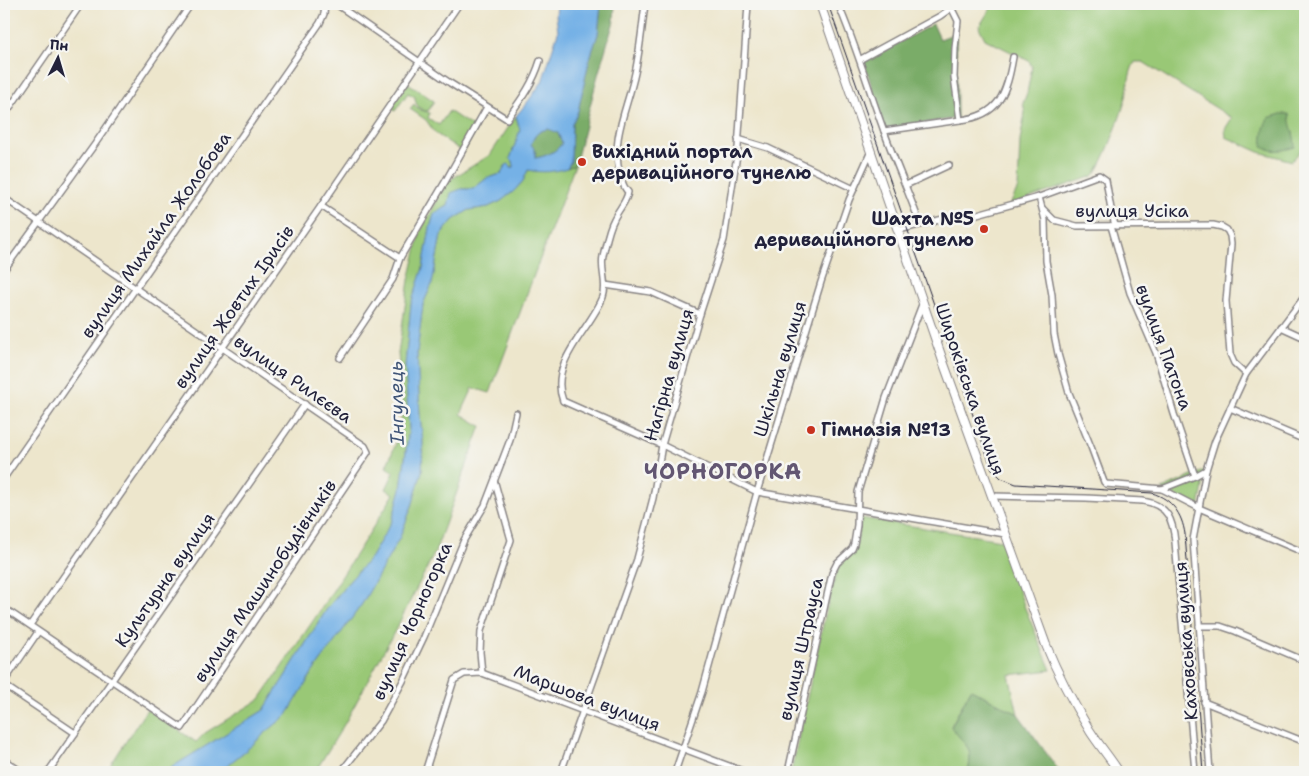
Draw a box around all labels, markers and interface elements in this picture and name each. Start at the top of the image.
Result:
north arrow [32,32,82,82]
text: Пн [49,35,69,55]
street label: вулиця Михайла Жолобова [75,127,237,343]
place label: Вихідний портал дериваційного тунелю [592,140,812,185]
marker: Вихідний портал дериваційного тунелю [576,156,588,168]
street label: вулиця Усіка [1075,199,1189,223]
place label: Шахта №5 дериваційного тунелю [754,207,974,252]
street label: вулиця Жовтих Ірисів [168,220,300,394]
marker: Шахта №5 дериваційного тунелю [978,223,990,235]
street label: вулиця Патона [1130,281,1198,413]
street label: Шкільна вулиця [748,298,812,440]
street label: Широківська вулиця [929,300,1011,478]
street label: Нагірна вулиця [639,306,699,444]
street label: вулиця Рилєєва [229,329,357,429]
water label: Інгулець [383,361,410,446]
place label: Гімназія №13 [821,418,951,442]
marker: Гімназія №13 [805,424,817,436]
district label: ЧОРНОГОРКА [644,457,802,486]
street label: вулиця Машинобудівників [188,475,342,687]
street label: Культурна вулиця [110,508,220,652]
street label: вулиця Чорногорка [366,538,458,704]
street label: Каховська вулиця [1168,561,1204,721]
street label: вулиця Штрауса [773,575,829,723]
street label: Маршова вулиця [510,659,664,737]

